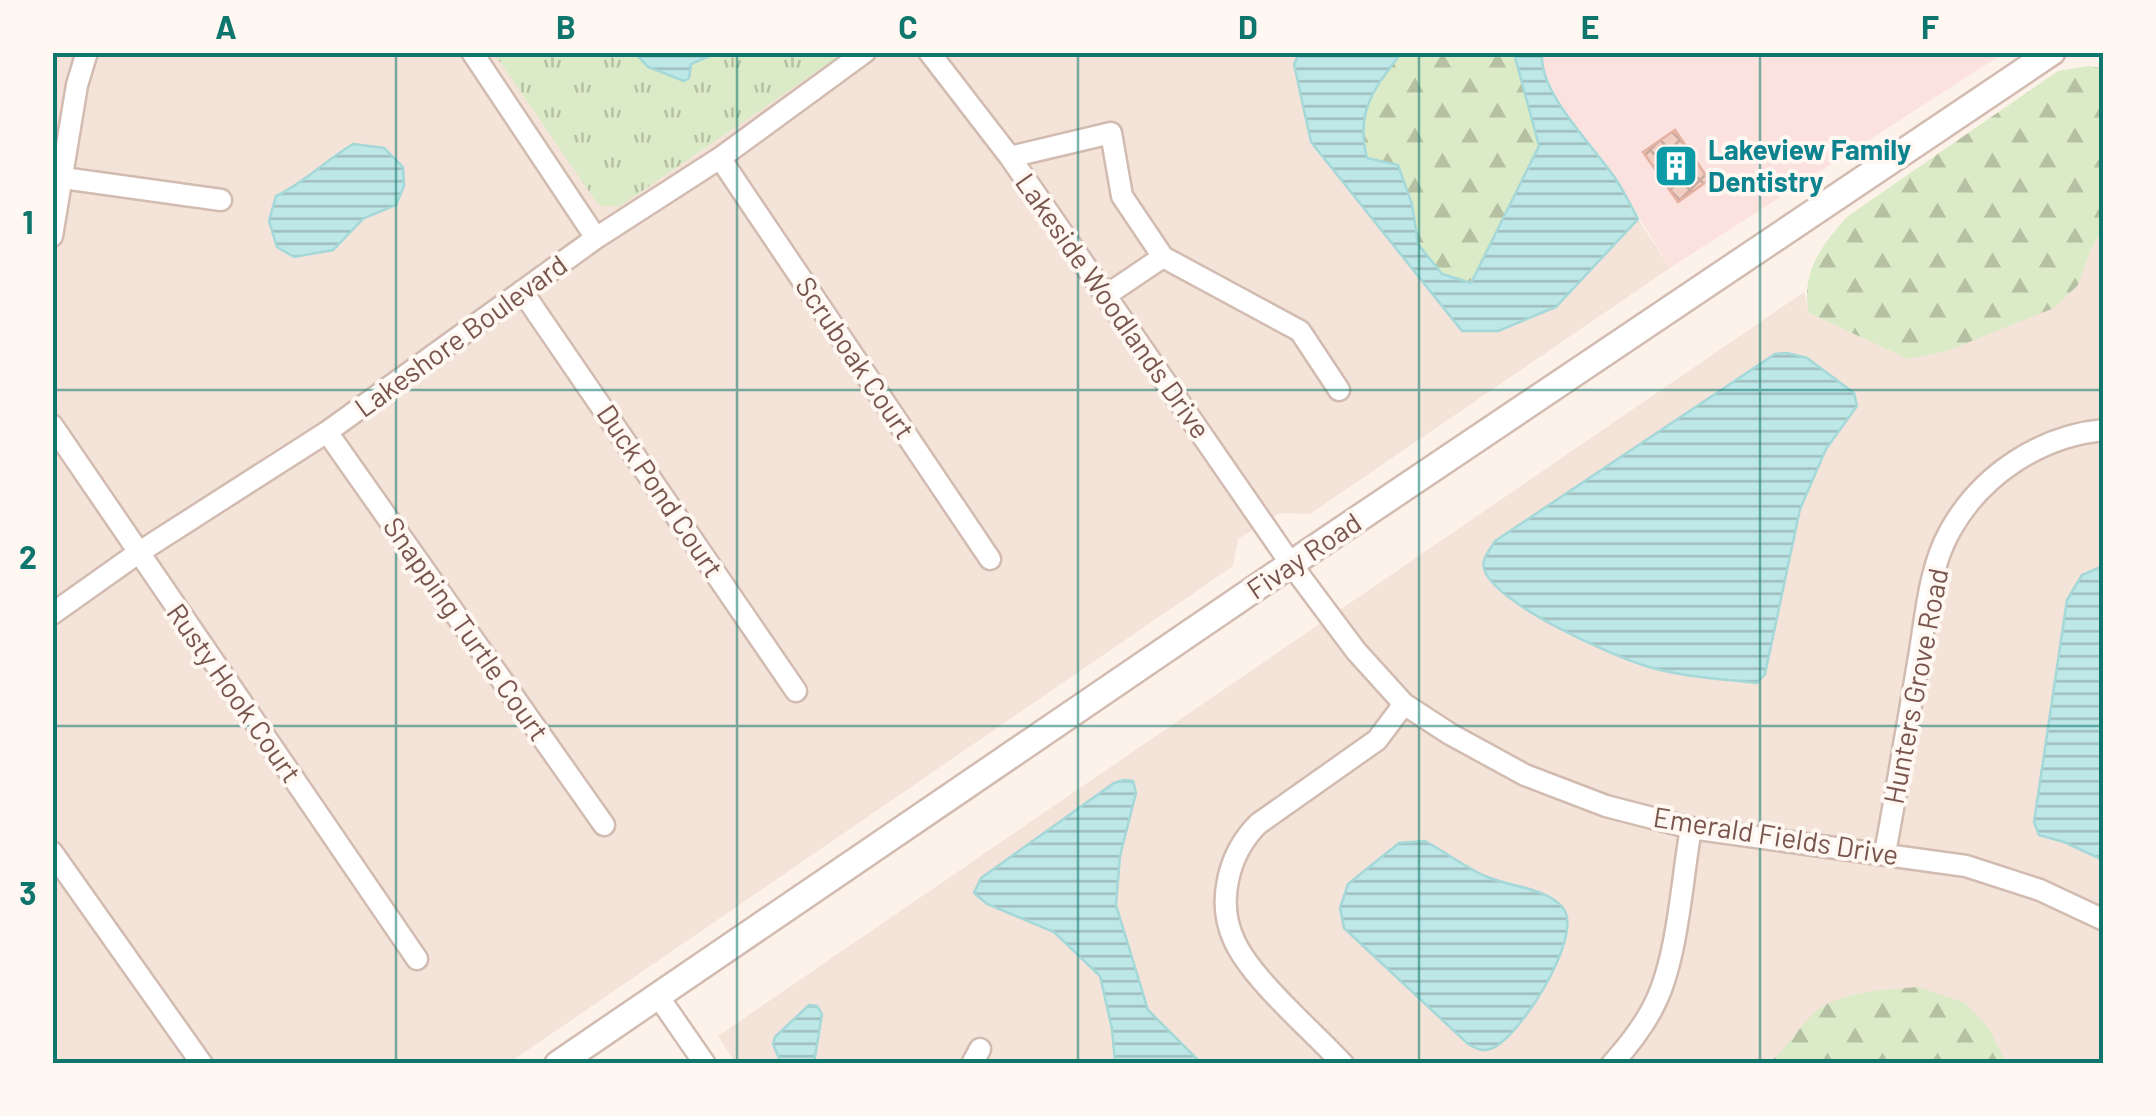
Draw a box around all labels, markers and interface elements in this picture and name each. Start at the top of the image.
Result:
text: A [215,7,237,45]
text: B [556,7,576,45]
text: C [898,7,918,45]
text: D [1238,7,1258,45]
text: E [1581,7,1599,45]
text: F [1921,7,1939,45]
place label: Lakeview Family Dentistry [1708,132,1911,198]
building icon: Lakeview Family Dentistry [1653,143,1699,189]
street label: Lakeside Woodlands Drive [1009,166,1218,445]
text: 1 [22,202,34,240]
street label: Lakeshore Boulevard [348,247,573,424]
street label: Scruboak Court [789,270,923,445]
street label: Duck Pond Court [590,398,731,583]
street label: Fivay Road [1240,505,1367,606]
street label: Snapping Turtle Court [377,510,557,747]
text: 2 [19,537,37,575]
street label: Hunters Grove Road [1875,565,1955,807]
street label: Rusty Hook Court [160,596,309,789]
street label: Emerald Fields Drive [1651,799,1901,871]
text: 3 [19,873,37,911]

